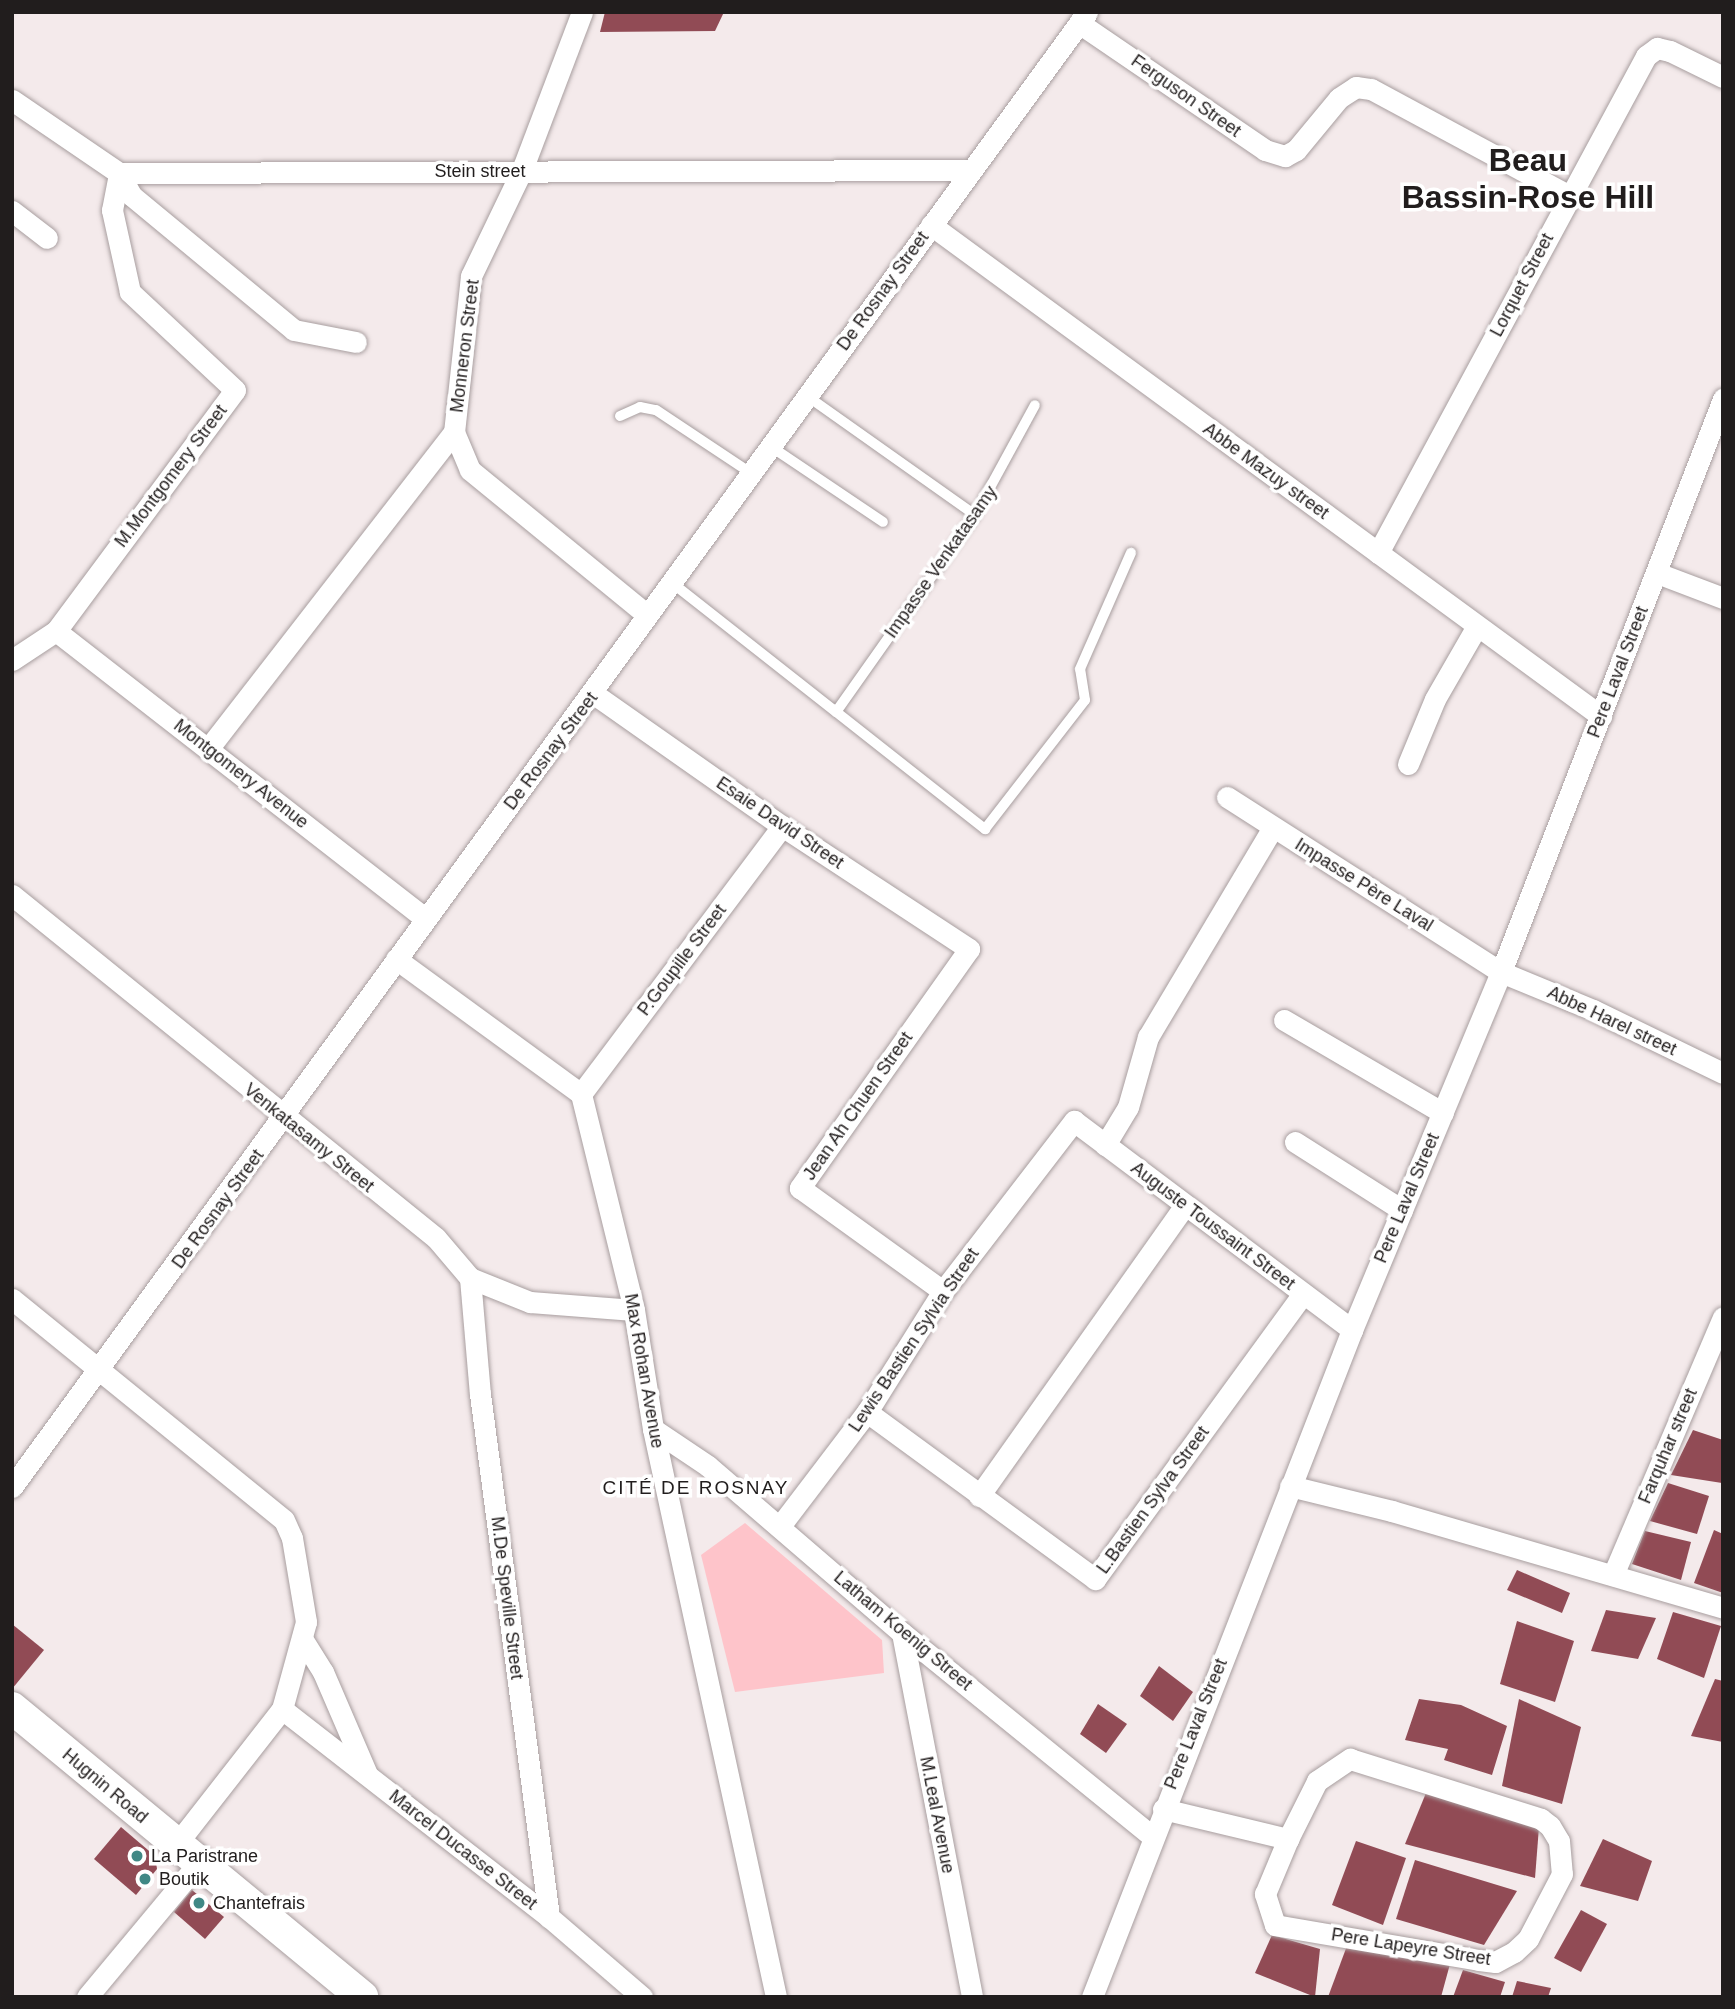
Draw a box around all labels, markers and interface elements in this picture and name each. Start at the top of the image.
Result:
street label: Ferguson Street [1127,50,1245,142]
district label: Beau Bassin-Rose Hill [1402,142,1654,217]
street label: Stein street [434,160,526,182]
street label: De Rosnay Street [833,227,933,355]
street label: Lorquet Street [1486,230,1558,340]
street label: Monneron Street [446,278,484,414]
street label: M.Montgomery Street [110,400,232,552]
street label: Abbe Mazuy street [1199,418,1333,524]
street label: Impasse Venkatasamy [880,482,1002,642]
street label: Pere Laval Street [1583,603,1653,741]
street label: De Rosnay Street [500,688,602,814]
street label: Montgomery Avenue [169,714,313,834]
street label: Esaie David Street [712,772,848,874]
street label: Impasse Père Laval [1291,834,1437,936]
street label: P.Goupille Street [633,900,731,1020]
street label: Abbe Harel street [1544,982,1680,1060]
street label: Jean Ah Chuen Street [798,1027,918,1185]
street label: Venkatasamy Street [240,1079,378,1197]
street label: Pere Laval Street [1370,1130,1444,1266]
street label: De Rosnay Street [168,1145,268,1273]
street label: Auguste Toussaint Street [1127,1157,1299,1295]
street label: Lewis Bastien Sylvia Street [844,1244,984,1436]
street label: Max Rohan Avenue [620,1291,668,1451]
street label: Farquhar street [1634,1385,1702,1507]
street label: L.Bastien Sylva Street [1092,1422,1214,1578]
district label: CITÉ DE ROSNAY [604,1477,788,1499]
street label: M.De Speville Street [486,1515,528,1681]
street label: Latham Koenig Street [829,1567,977,1695]
street label: Pere Laval Street [1160,1655,1232,1793]
street label: Hugnin Road [58,1744,152,1828]
street label: M.Leal Avenue [915,1754,959,1876]
street label: Marcel Ducasse Street [385,1785,541,1915]
place label: La Paristrane [151,1845,258,1867]
marker: La Paristrane [129,1848,145,1864]
place label: Boutik [159,1868,209,1890]
marker: Boutik [137,1871,153,1887]
place label: Chantefrais [213,1892,305,1914]
marker: Chantefrais [191,1895,207,1911]
street label: Pere Lapeyre Street [1330,1924,1492,1970]

